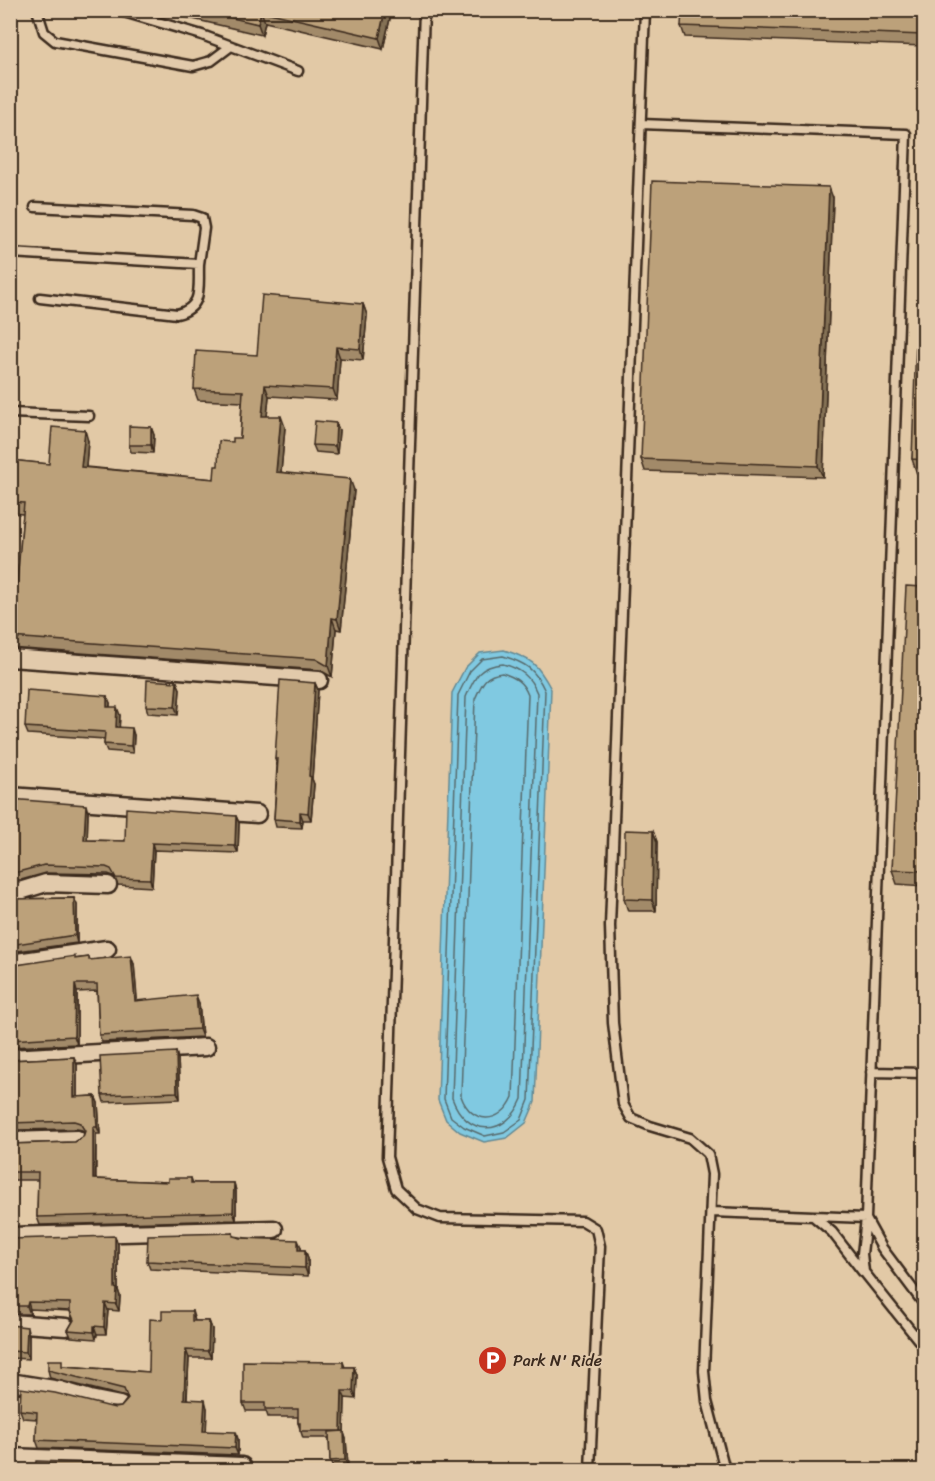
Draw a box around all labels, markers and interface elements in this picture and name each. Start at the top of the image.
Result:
parking icon: Park N' Ride [476,1344,508,1376]
place label: Park N' Ride [513,1346,602,1375]

